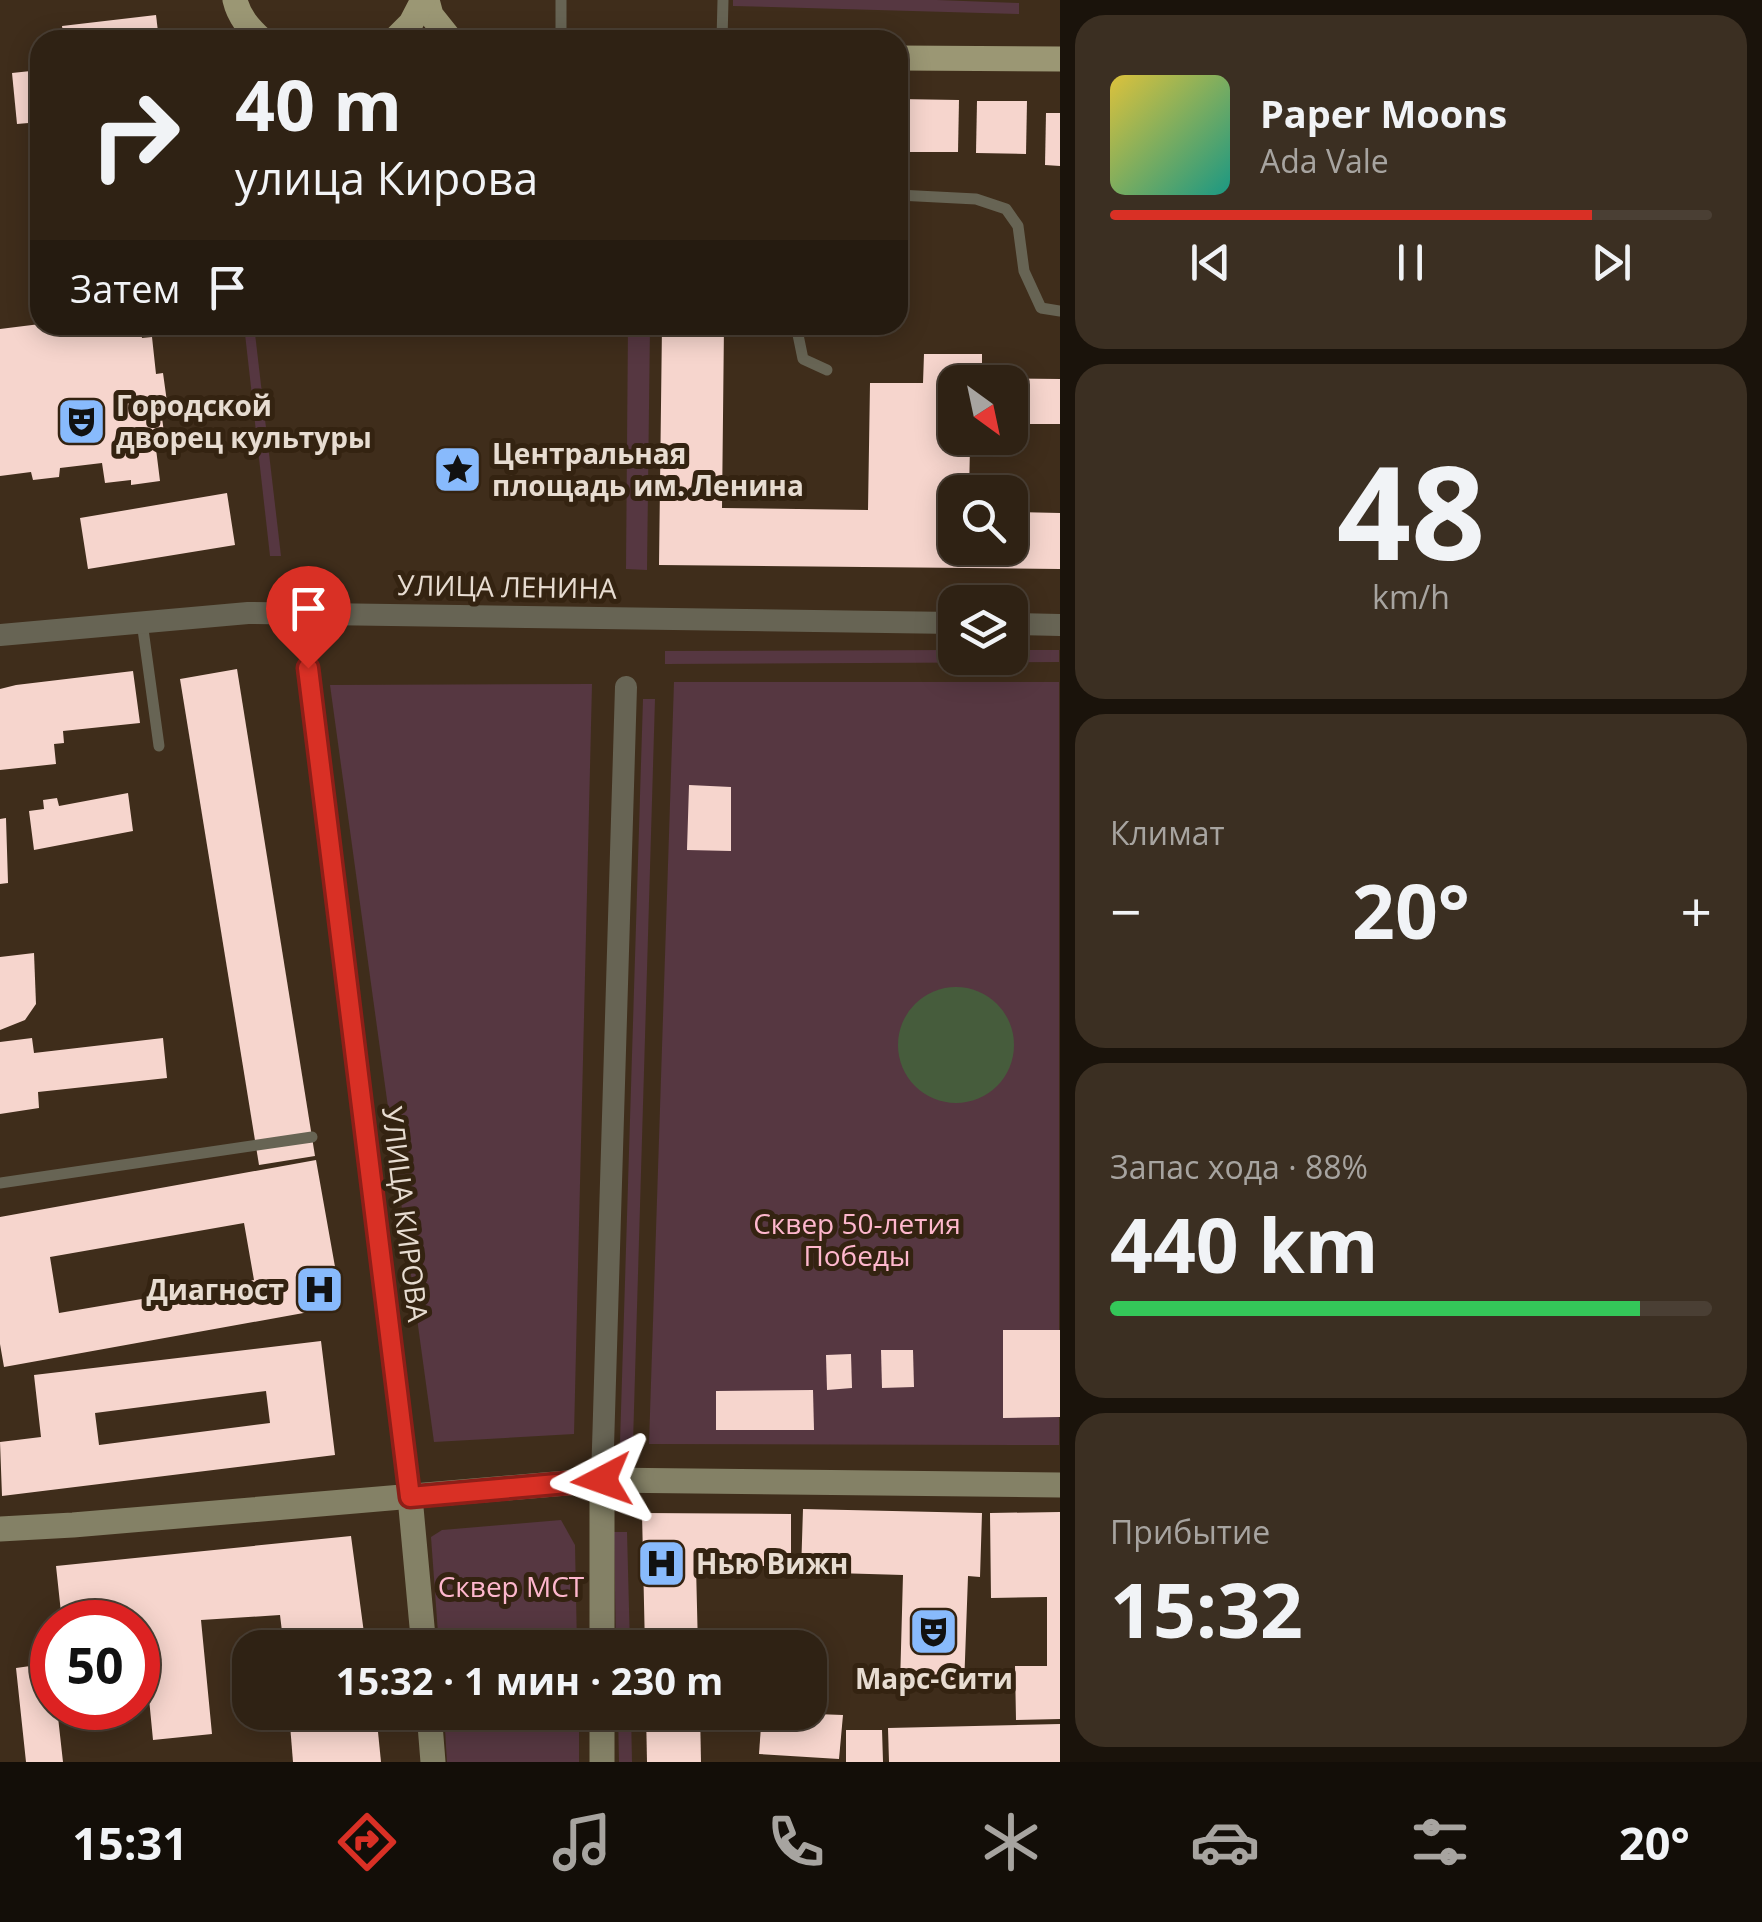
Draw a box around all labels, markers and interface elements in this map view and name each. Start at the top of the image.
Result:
text: 40 m [235,56,402,152]
icon: right [70,70,200,200]
text: Paper Moons [1260,87,1507,139]
text: Ada Vale [1260,139,1389,182]
text: улица Кирова [235,147,538,208]
icon: previous [1183,235,1238,290]
icon: pause [1383,235,1438,290]
icon: next [1584,235,1639,290]
icon: arrive [200,260,255,315]
text: Затем [70,262,180,314]
north arrow [938,365,1028,455]
map controls [938,365,1028,675]
place label: Городской дворец культуры [116,386,372,456]
theatre icon: Городской дворец культуры [55,395,107,447]
text: 48 [1337,421,1485,598]
place label: Центральная площадь им. Ленина [492,434,804,504]
place icon: Центральная площадь им. Ленина [431,443,483,495]
button: search [938,475,1028,565]
street label: УЛИЦА ЛЕНИНА [397,565,617,607]
pin [266,566,351,669]
text: km/h [1372,575,1450,618]
icon: arrive [281,581,336,636]
button: layers [938,585,1028,675]
text: Климат [1110,811,1224,854]
text: 20° [1352,859,1470,961]
text: − [1110,873,1141,948]
text: + [1681,873,1712,948]
street label: УЛИЦА КИРОВА [374,1104,438,1324]
text: Запас хода · 88% [1110,1145,1368,1188]
text: 440 km [1110,1193,1378,1295]
park label: Сквер 50-летия Победы [753,1204,961,1274]
hospital icon: Диагност [293,1263,345,1315]
place label: Диагност [146,1270,284,1308]
position arrow [550,1428,654,1532]
text: Прибытие [1110,1510,1270,1553]
hospital icon: Нью Вижн [635,1537,687,1589]
place label: Нью Вижн [696,1544,848,1582]
text: 15:32 [1110,1558,1303,1660]
park label: Сквер МСТ [438,1567,585,1605]
speed limit sign: 50 [30,1600,160,1730]
theatre icon: Марс-Сити [908,1605,960,1657]
text: 15:32 · 1 мин · 230 m [336,1654,723,1706]
place label: Марс-Сити [855,1659,1013,1697]
icon: directions [332,1807,402,1877]
icon: music [547,1807,617,1877]
icon: phone [761,1807,831,1877]
icon: climate [976,1807,1046,1877]
icon: car [1190,1807,1260,1877]
icon: filters [1405,1807,1475,1877]
text: 15:31 [72,1812,188,1873]
text: 20° [1619,1812,1690,1873]

